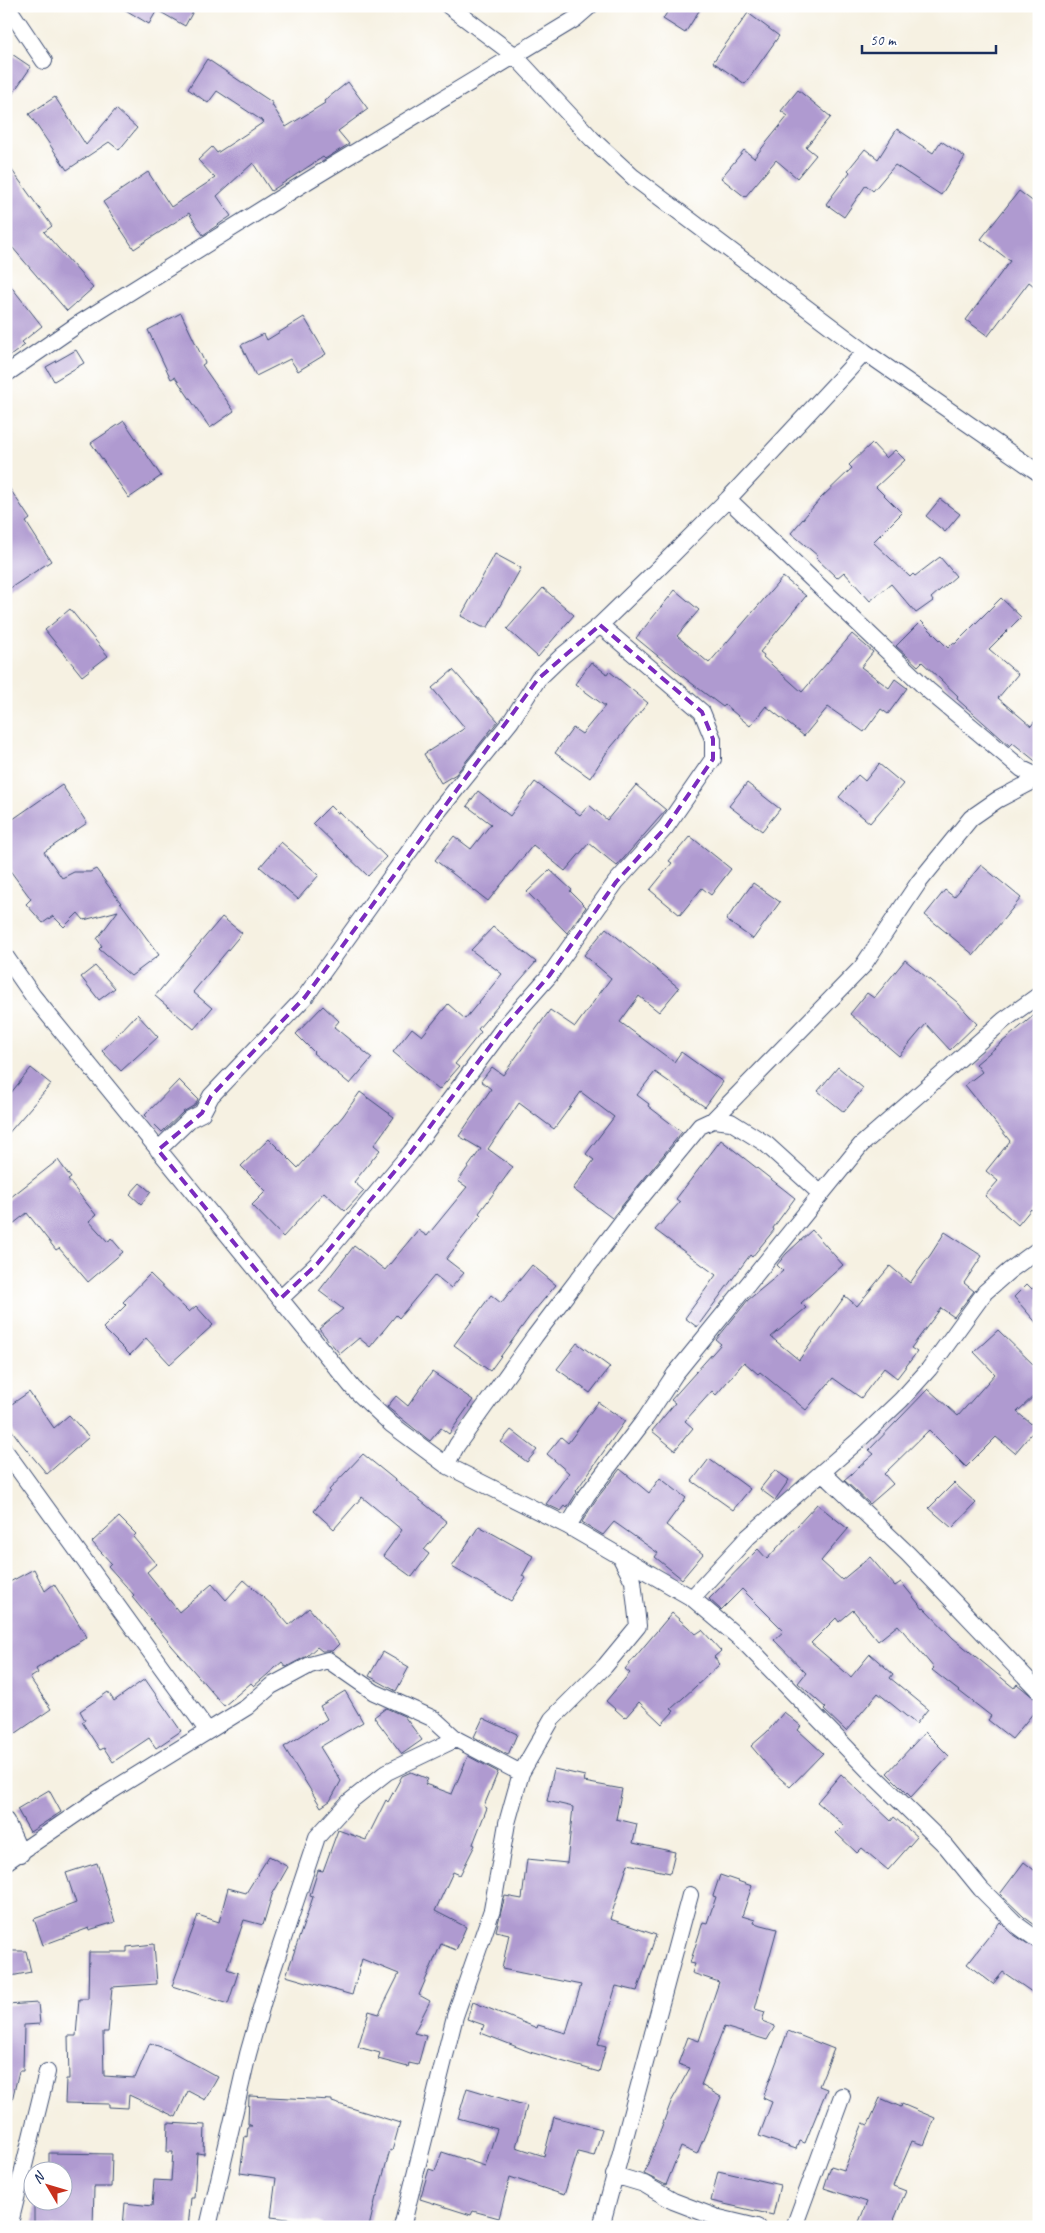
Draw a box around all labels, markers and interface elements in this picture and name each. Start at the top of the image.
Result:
scale bar [862,22,996,54]
text: 50 m [870,31,897,50]
north arrow [22,2160,72,2210]
text: N [29,2168,49,2187]

